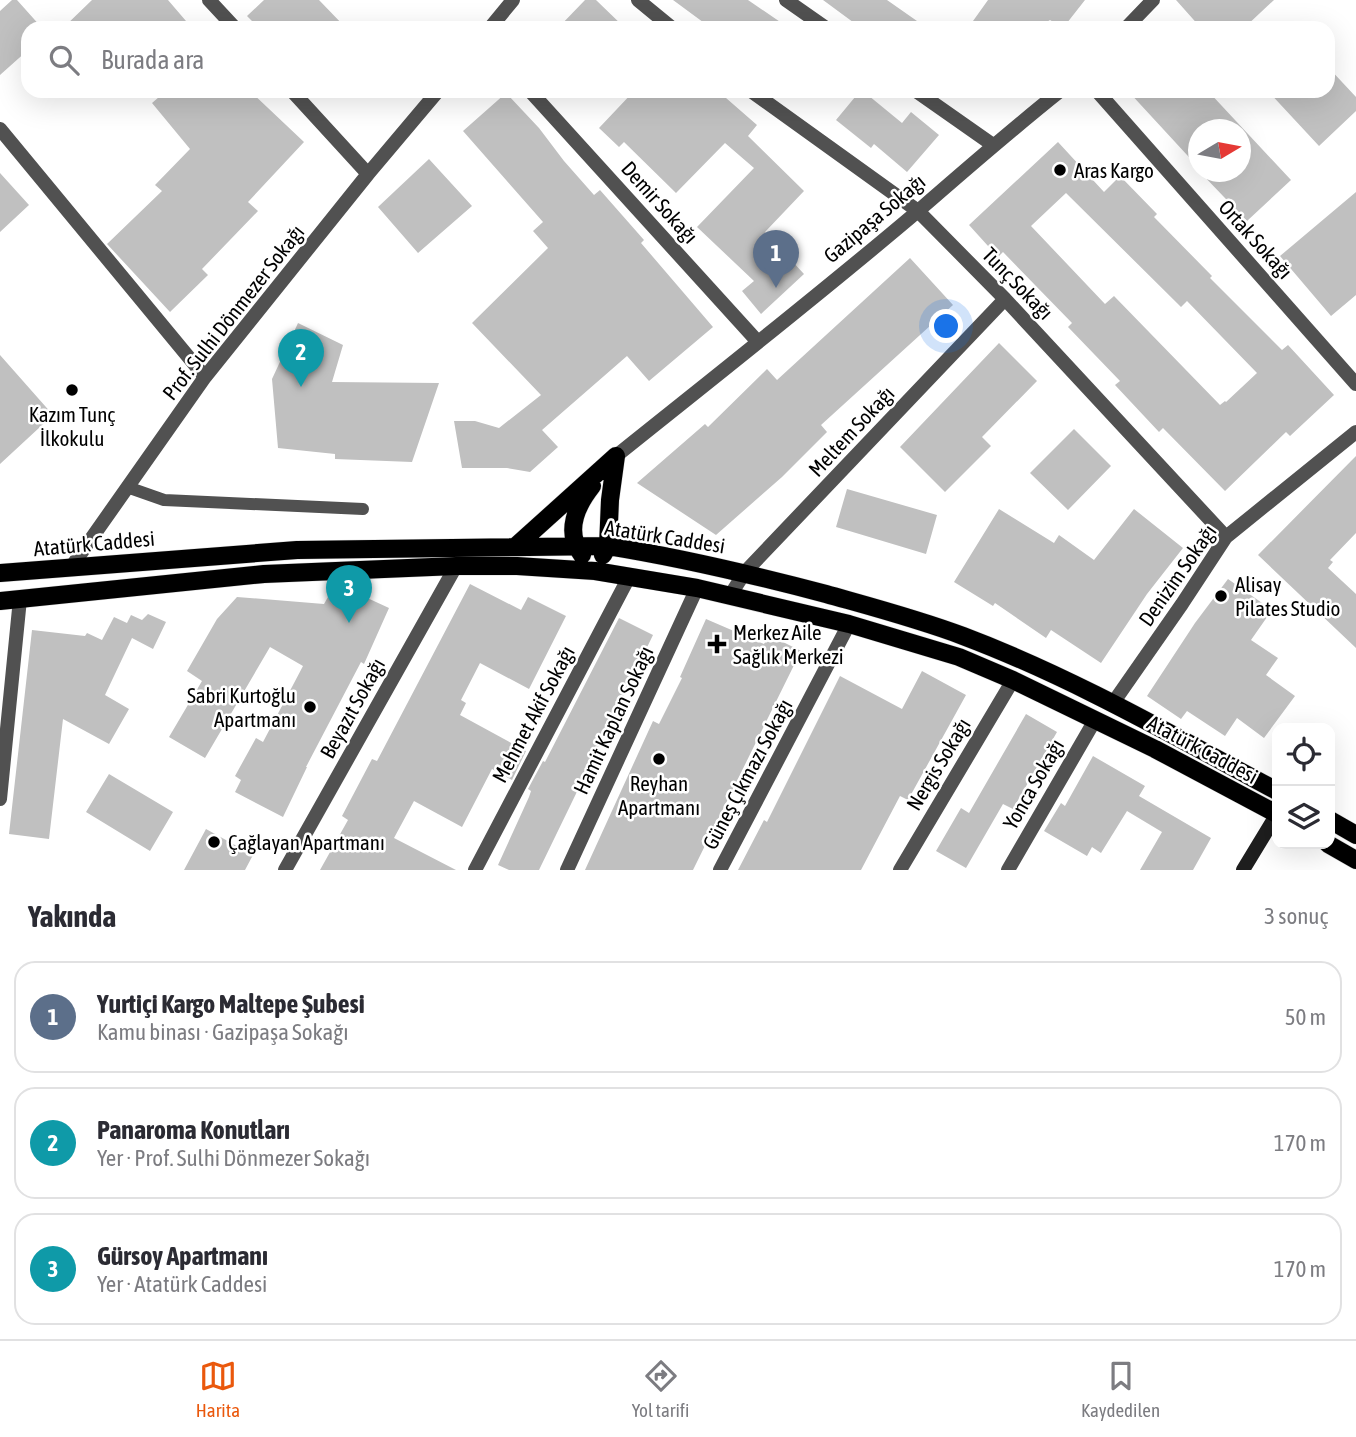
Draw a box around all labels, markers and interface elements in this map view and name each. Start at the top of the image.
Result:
search box [21,21,1335,98]
icon: search [45,41,83,79]
text: Burada ara [101,45,204,75]
north arrow [1188,119,1251,182]
street label: Demir Sokağı [617,156,703,248]
place label: Aras Kargo [1074,158,1154,182]
marker: Aras Kargo [1052,162,1068,178]
street label: Gazipaşa Sokağı [819,169,929,267]
street label: Ortak Sokağı [1214,195,1298,283]
street label: Prof. Sulhi Dönmezer Sokağı [157,220,309,404]
pin: 1 [753,230,799,288]
street label: Tunç Sokağı [978,242,1058,324]
your location [929,309,963,343]
pin: 2 [278,329,324,387]
street label: Meltem Sokağı [803,381,899,481]
marker: Kazım Tunç İlkokulu [64,382,80,398]
place label: Kazım Tunç İlkokulu [29,402,115,450]
street label: Atatürk Caddesi [603,515,727,557]
street label: Denizim Sokağı [1133,520,1221,630]
street label: Atatürk Caddesi [32,526,156,560]
pin: 3 [326,565,372,623]
place label: Alisay Pilates Studio [1235,572,1340,620]
marker: Alisay Pilates Studio [1213,588,1229,604]
place label: Merkez Aile Sağlık Merkezi [733,620,844,668]
marker: Merkez Aile Sağlık Merkezi [707,634,727,654]
street label: Mehmet Akif Sokağı [487,642,579,786]
street label: Hamit Kaplan Sokağı [568,642,658,798]
street label: Beyazıt Sokağı [315,654,389,762]
place label: Sabri Kurtoğlu Apartmanı [187,683,296,731]
street label: Güneş Çıkmazı Sokağı [697,695,797,853]
marker: Sabri Kurtoğlu Apartmanı [302,699,318,715]
street label: Atatürk Caddesi [1144,710,1262,788]
street label: Nergis Sokağı [901,714,975,814]
map controls [1272,723,1335,849]
button: locate [1272,723,1335,786]
street label: Yonca Sokağı [998,735,1068,833]
marker: Reyhan Apartmanı [651,751,667,767]
place label: Reyhan Apartmanı [618,771,700,819]
button: layers [1272,786,1335,849]
place label: Çağlayan Apartmanı [228,830,385,854]
marker: Çağlayan Apartmanı [206,834,222,850]
text: Yakında [28,899,116,933]
text: 3 sonuç [1264,903,1328,929]
text: Yurtiçi Kargo Maltepe Şubesi [97,989,365,1019]
text: 1 [48,1004,58,1030]
text: 50 m [1285,1004,1326,1030]
text: Kamu binası · Gazipaşa Sokağı [97,1019,348,1045]
text: Panaroma Konutları [97,1115,290,1145]
text: 2 [48,1130,58,1156]
text: 170 m [1274,1130,1326,1156]
text: Yer · Prof. Sulhi Dönmezer Sokağı [97,1145,370,1171]
text: Gürsoy Apartmanı [97,1241,268,1271]
text: 3 [48,1256,58,1282]
text: 170 m [1274,1256,1326,1282]
text: Yer · Atatürk Caddesi [97,1271,267,1297]
tab: Harita [196,1357,240,1421]
tab: Yol tarifi [632,1357,689,1421]
tab: Kaydedilen [1081,1357,1160,1421]

